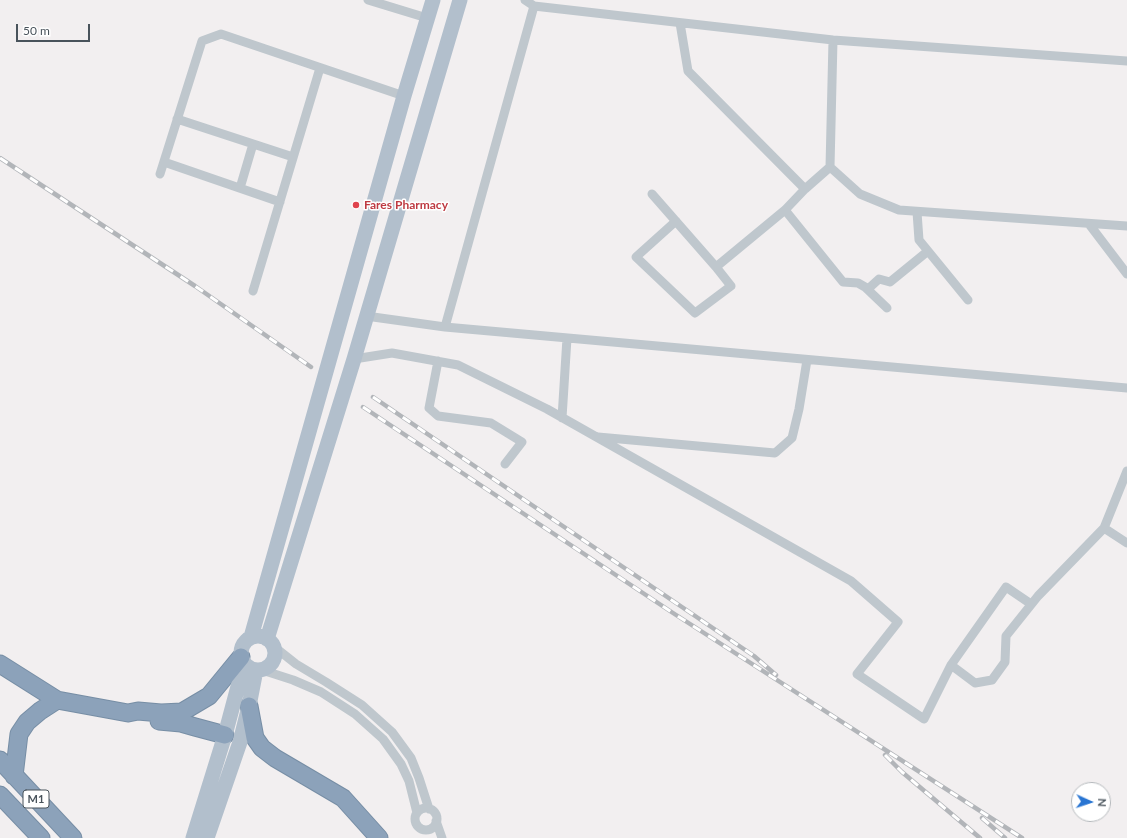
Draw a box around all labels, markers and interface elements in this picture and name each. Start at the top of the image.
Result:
scale bar [18,16,92,42]
text: 50 m [23,23,50,38]
place label: Fares Pharmacy [364,198,448,212]
marker: Fares Pharmacy [351,200,361,210]
north arrow [1071,782,1111,822]
road number: M1 [23,790,49,808]
text: N [1096,798,1109,807]

